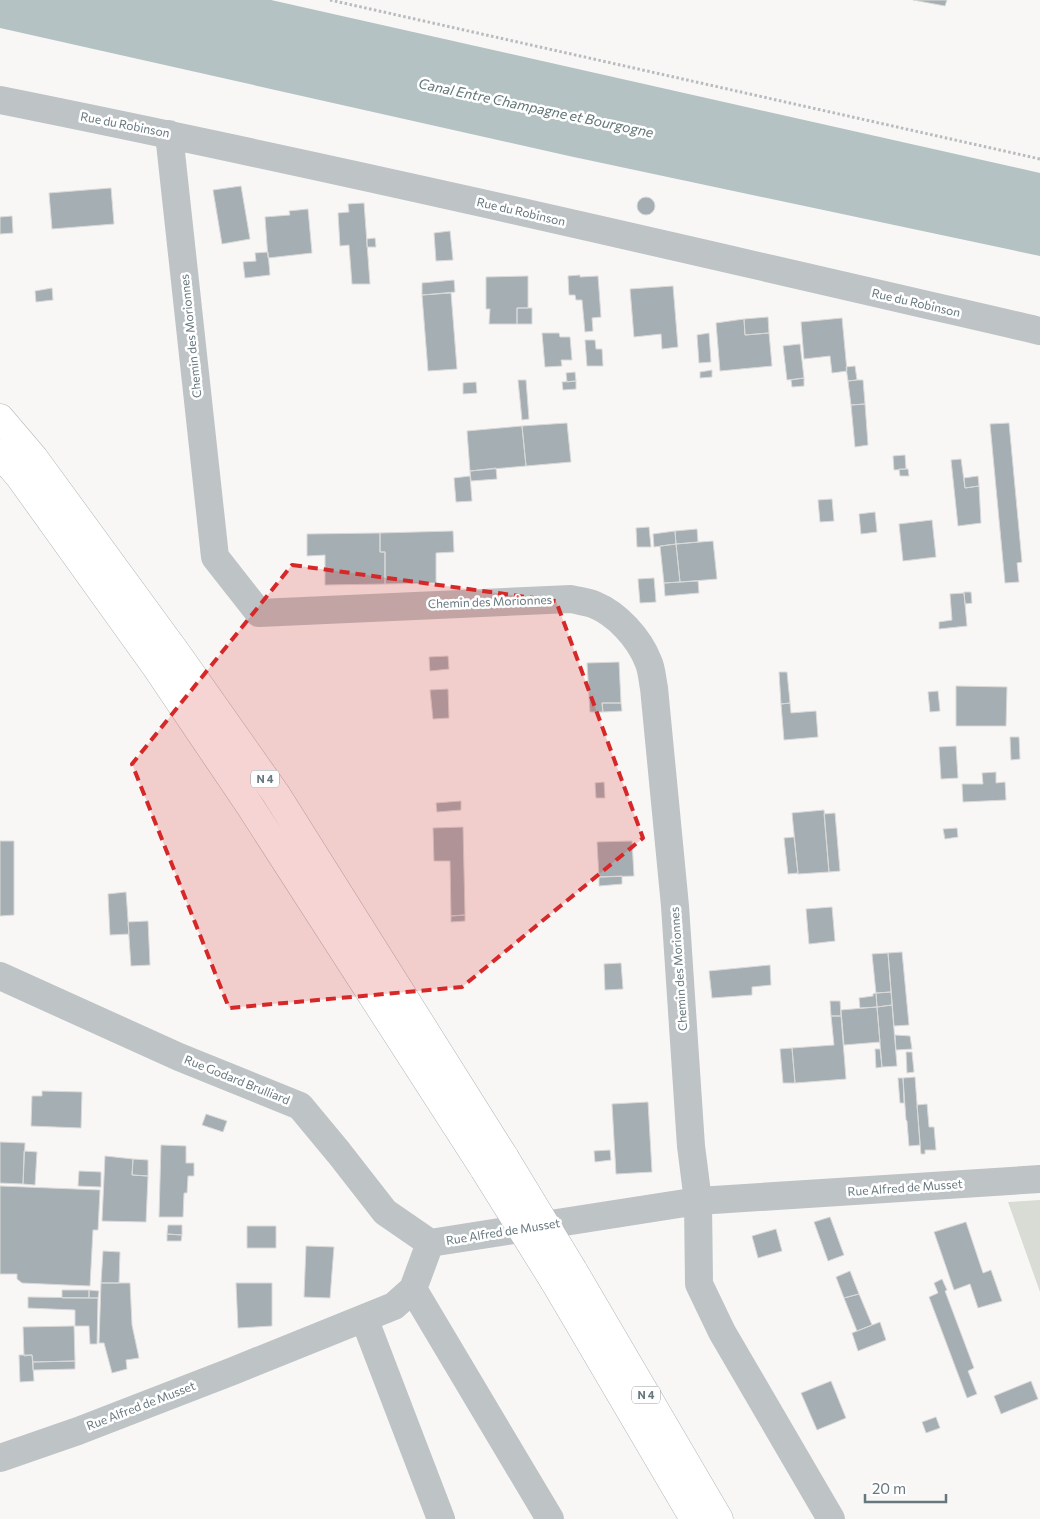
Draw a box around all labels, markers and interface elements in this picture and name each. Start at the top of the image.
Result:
water label: Canal Entre Champagne et Bourgogne [417,74,656,141]
street label: Rue du Robinson [79,109,171,140]
street label: Rue du Robinson [475,194,567,228]
street label: Chemin des Morionnes [177,274,203,399]
street label: Rue du Robinson [870,285,962,319]
street label: Chemin des Morionnes [428,592,552,610]
road number: N 4 [251,771,279,788]
street label: Chemin des Morionnes [667,907,689,1032]
street label: Rue Godard Brulliard [183,1052,292,1107]
street label: Rue Alfred de Musset [847,1176,963,1198]
street label: Rue Alfred de Musset [445,1215,561,1247]
street label: Rue Alfred de Musset [84,1378,197,1432]
road number: N 4 [632,1386,660,1404]
scale bar [865,1472,946,1504]
text: 20 m [872,1479,906,1497]

